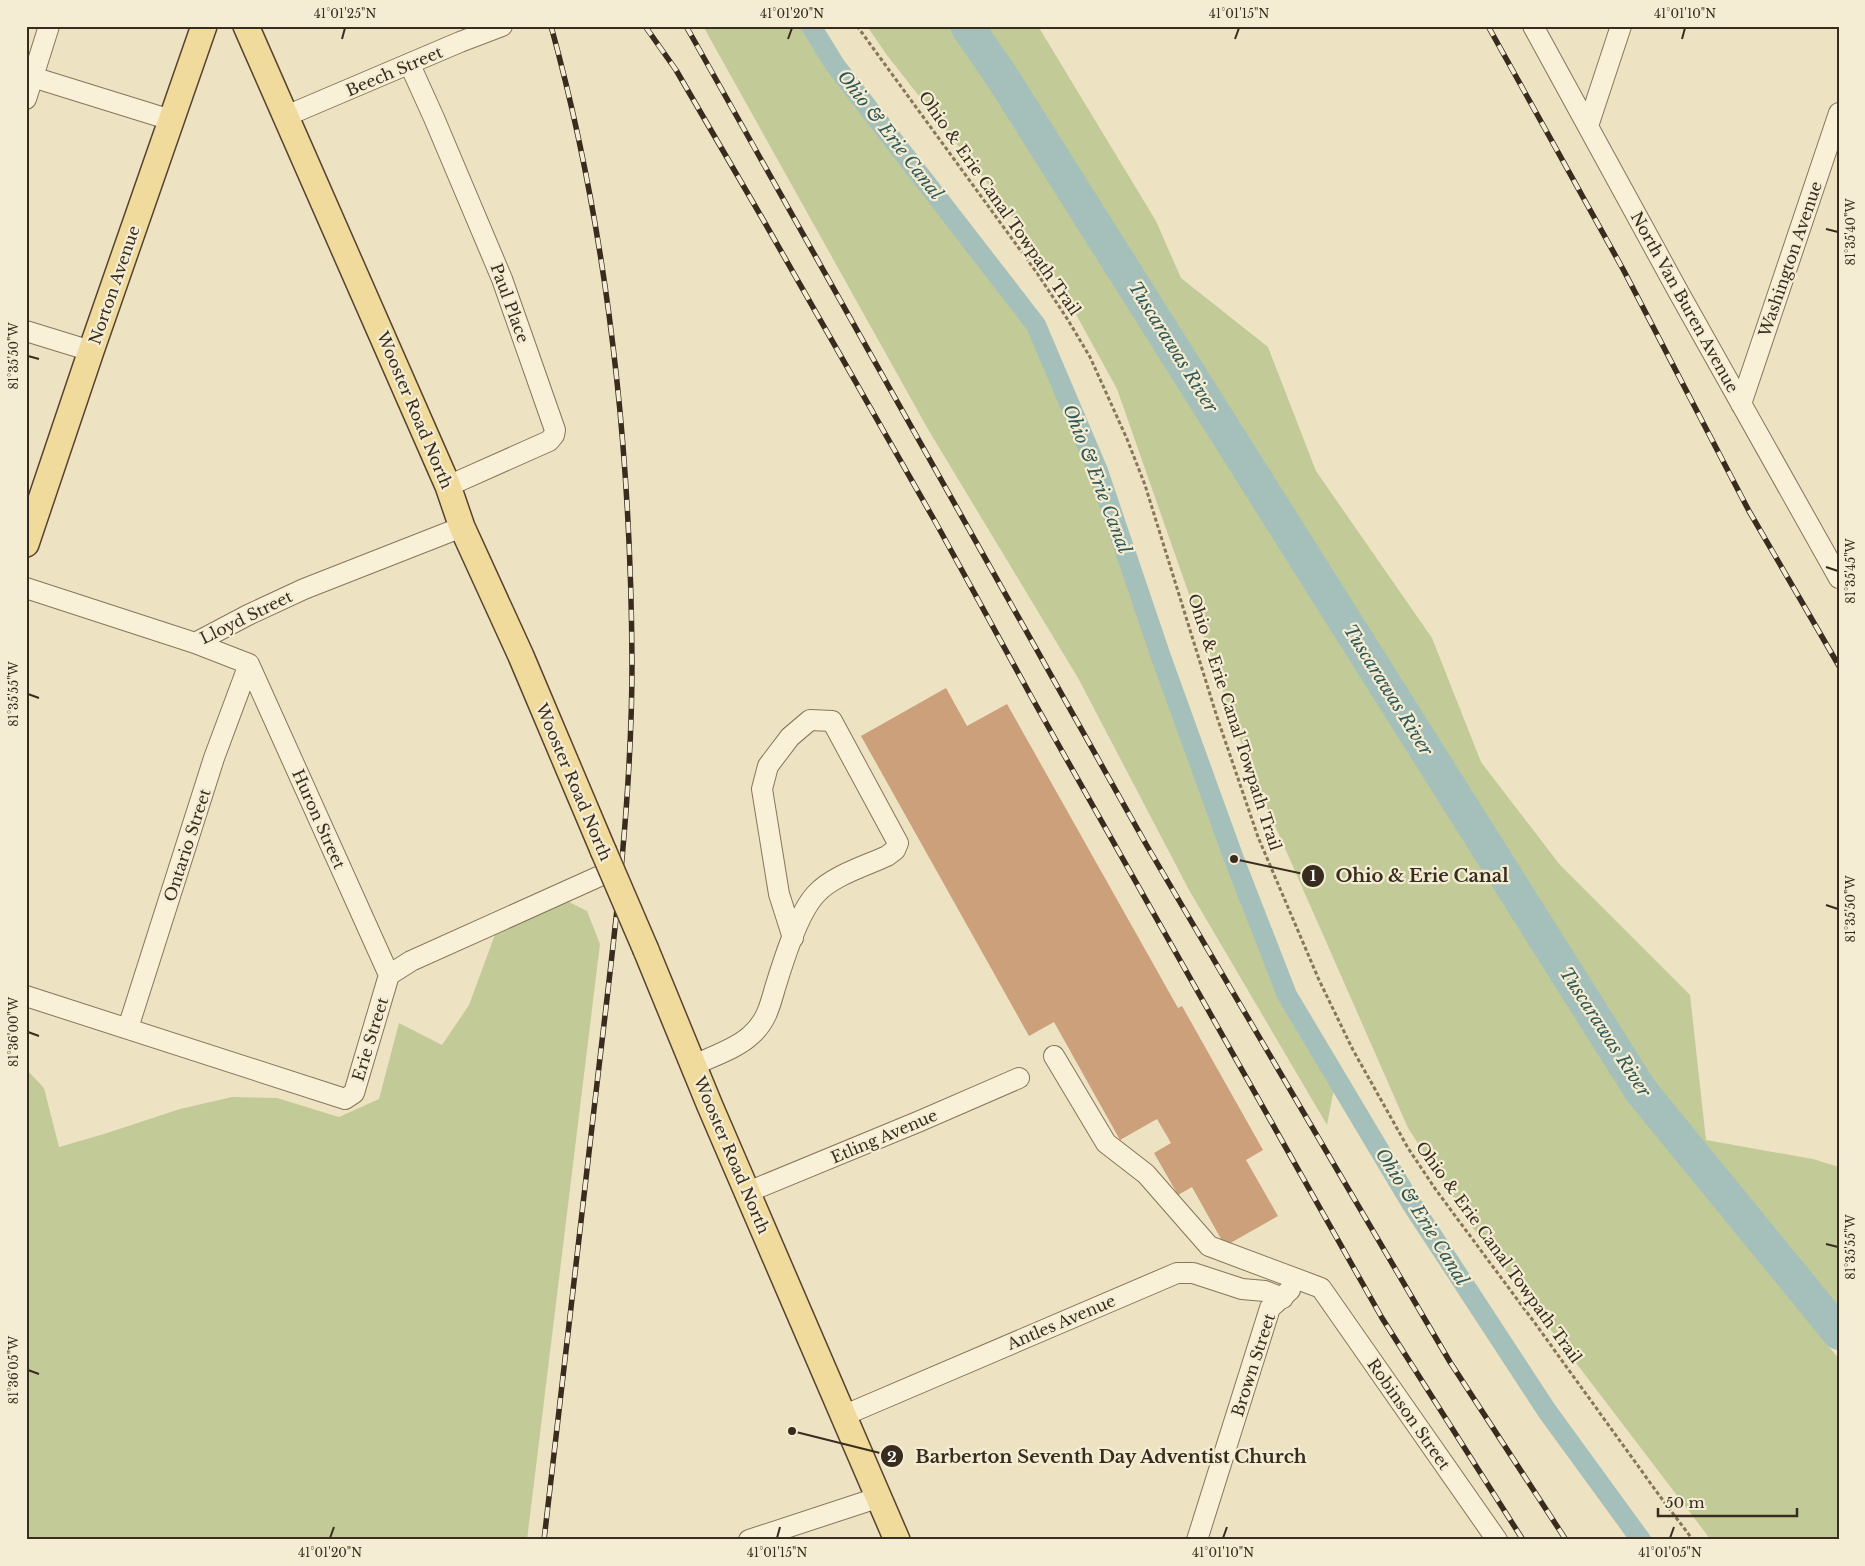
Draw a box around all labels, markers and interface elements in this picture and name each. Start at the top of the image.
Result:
text: 41°01'25"N [314,6,376,21]
text: 41°01'20"N [760,6,824,21]
text: 41°01'15"N [1209,6,1269,21]
text: 41°01'10"N [1654,6,1716,21]
street label: Beech Street [343,42,445,100]
water label: Ohio & Erie Canal [833,66,947,204]
street label: Ohio & Erie Canal Towpath Trail [915,87,1085,319]
street label: Washington Avenue [1754,179,1826,340]
text: 81°35'40"W [1843,198,1858,266]
street label: North Van Buren Avenue [1627,208,1743,396]
street label: Norton Avenue [84,223,144,347]
street label: Paul Place [486,261,534,345]
water label: Tuscarawas River [1124,277,1223,417]
text: 81°35'50"W [6,322,21,390]
street label: Wooster Road North [372,327,457,492]
water label: Ohio & Erie Canal [1058,401,1136,557]
text: 81°35'45"W [1843,537,1858,604]
street label: Lloyd Street [196,586,296,648]
street label: Ohio & Erie Canal Towpath Trail [1184,591,1286,853]
water label: Tuscarawas River [1339,620,1438,760]
text: 81°35'55"W [6,660,21,727]
street label: Wooster Road North [531,699,616,864]
street label: Huron Street [288,766,350,872]
street label: Ontario Street [159,786,215,904]
callout: Ohio & Erie Canal [1301,859,1519,892]
text: Ohio & Erie Canal [1335,865,1509,887]
text: 1 [1310,866,1317,885]
text: 81°35'50"W [1843,875,1858,943]
water label: Tuscarawas River [1555,963,1656,1102]
street label: Erie Street [348,995,392,1083]
text: 81°36'00"W [6,996,21,1067]
street label: Wooster Road North [689,1072,774,1237]
street label: Etling Avenue [828,1105,940,1167]
street label: Ohio & Erie Canal Towpath Trail [1412,1137,1586,1367]
water label: Ohio & Erie Canal [1371,1144,1473,1290]
text: 81°35'55"W [1843,1213,1858,1280]
street label: Antles Avenue [1003,1290,1118,1354]
street label: Brown Street [1227,1311,1279,1419]
text: 81°36'05"W [6,1335,21,1404]
street label: Robinson Street [1363,1354,1455,1474]
callout: Barberton Seventh Day Adventist Church [879,1440,1317,1473]
text: Barberton Seventh Day Adventist Church [915,1446,1307,1468]
text: 2 [887,1447,897,1466]
scale bar [1658,1486,1796,1518]
text: 50 m [1665,1493,1705,1512]
text: 41°01'20"N [298,1545,362,1560]
text: 41°01'15"N [747,1545,807,1560]
text: 41°01'10"N [1192,1545,1254,1560]
text: 41°01'05"N [1638,1545,1702,1560]

